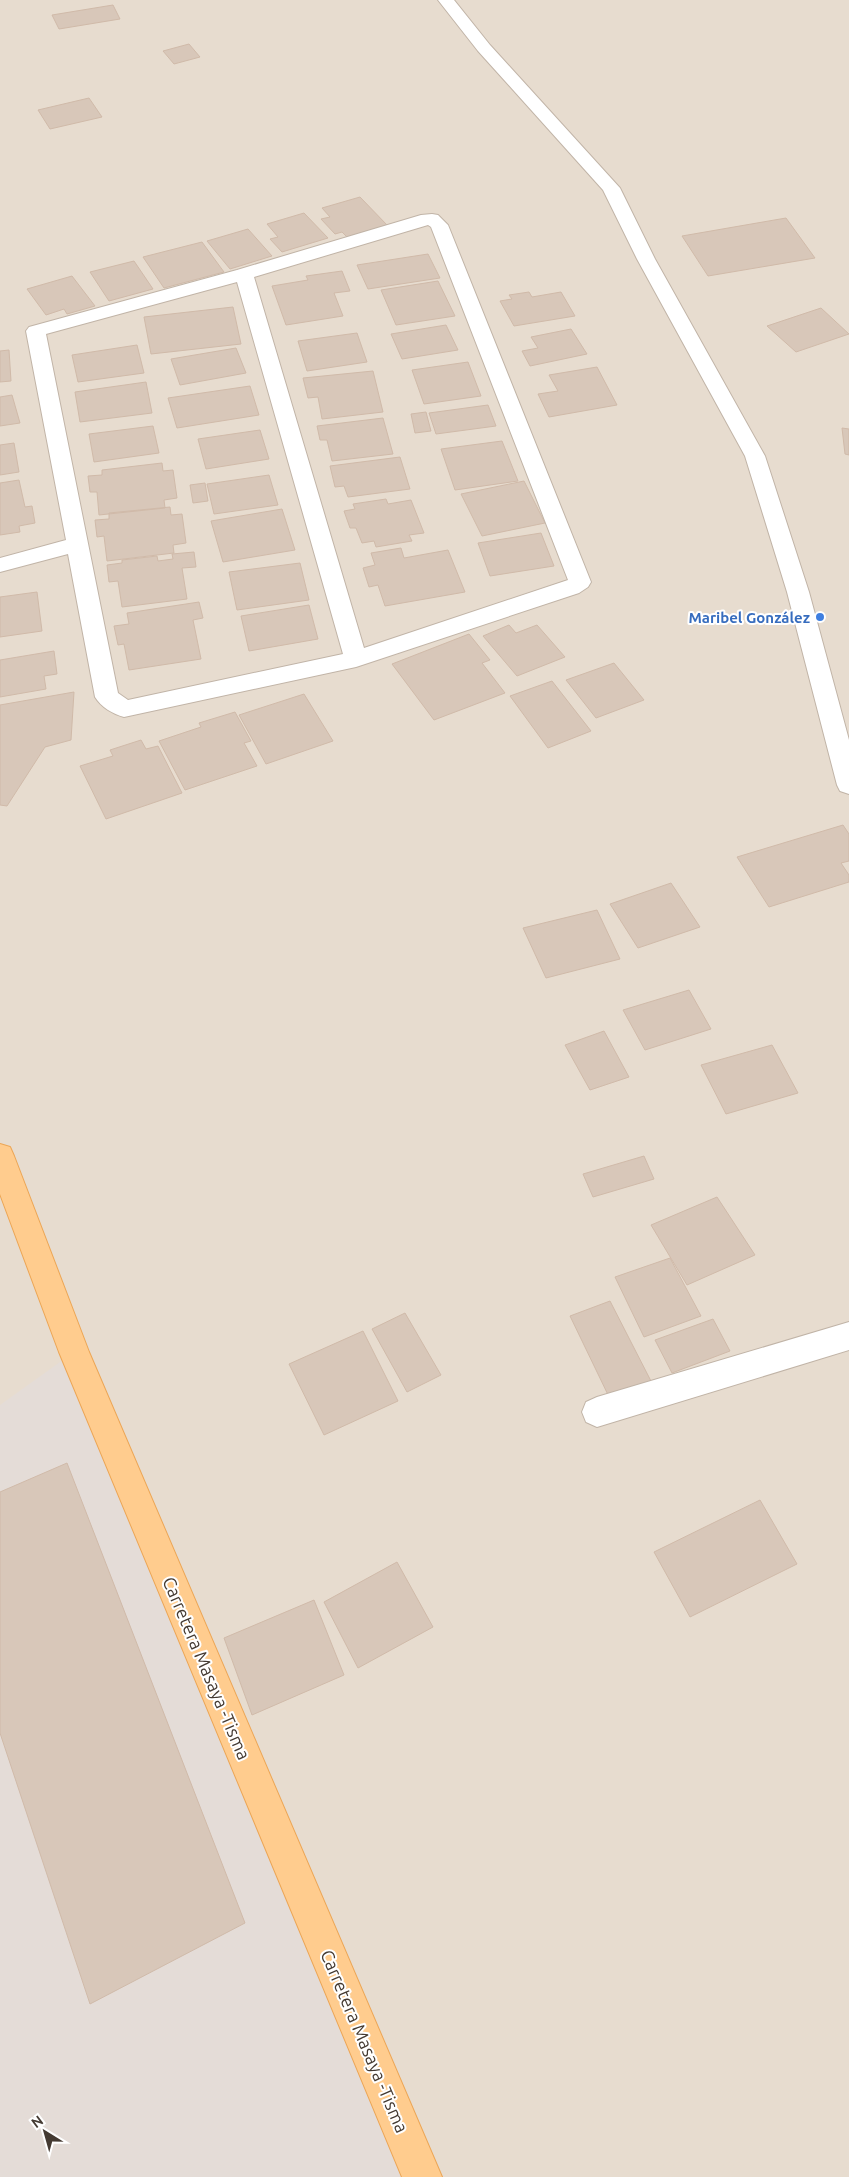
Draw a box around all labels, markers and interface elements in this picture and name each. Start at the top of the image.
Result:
place label: Maribel González [688,609,810,626]
marker: Maribel González [814,611,826,623]
street label: Carretera Masaya -Tisma [159,1573,255,1763]
street label: Carretera Masaya -Tisma [317,1946,413,2136]
north arrow [20,2107,70,2157]
text: N [28,2112,46,2131]

